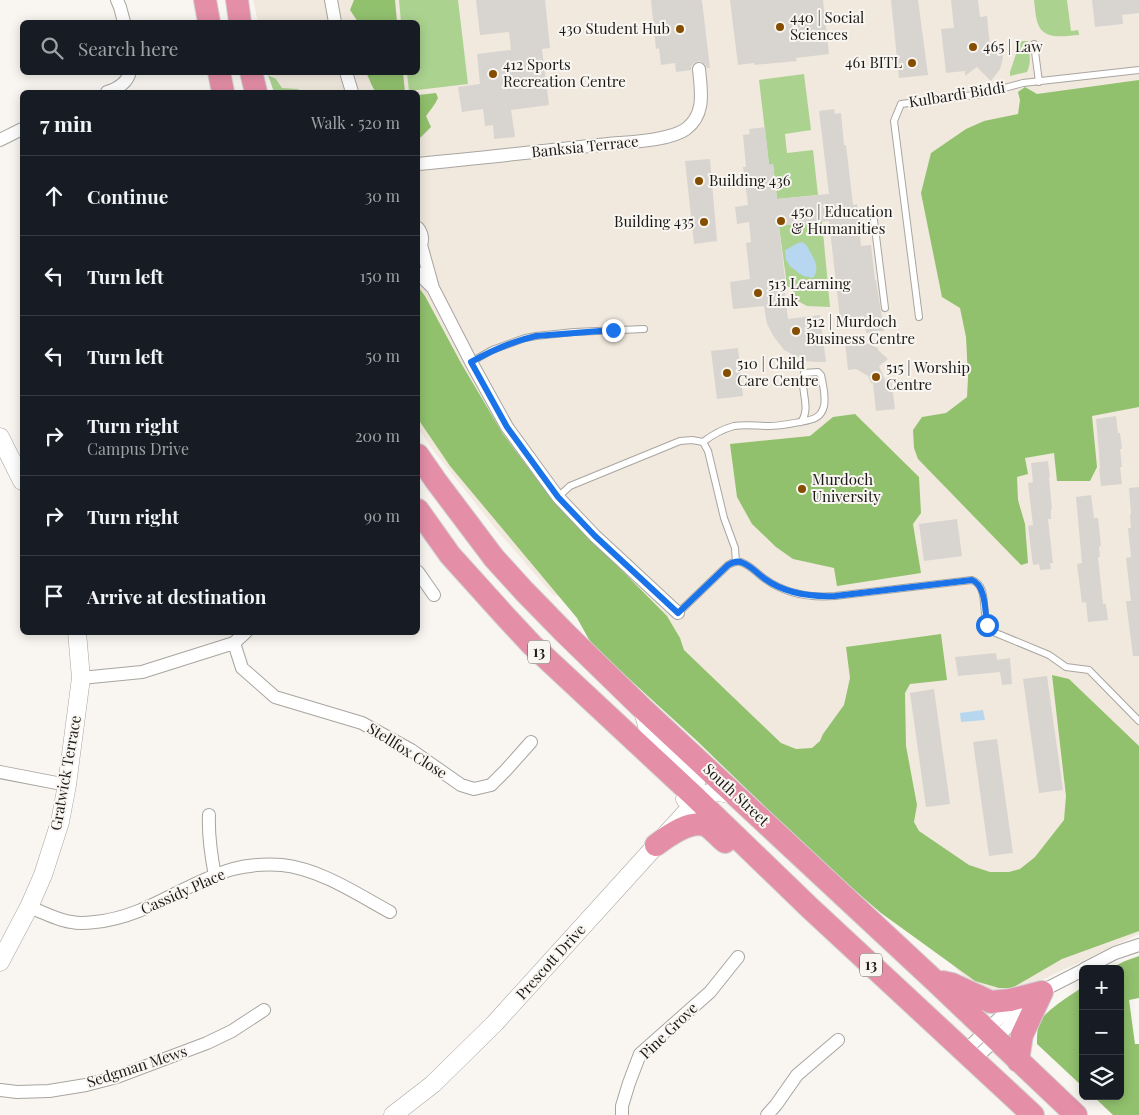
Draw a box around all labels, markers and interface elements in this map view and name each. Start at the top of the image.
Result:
place label: 440 | Social Sciences [790,7,864,44]
place label: 430 Student Hub [559,18,670,38]
search box [20,20,420,75]
marker: 440 | Social Sciences [774,21,786,33]
marker: 430 Student Hub [674,23,686,35]
icon: search [38,34,66,62]
text: Search here [78,35,178,61]
place label: 465 | Law [983,36,1043,56]
marker: 465 | Law [967,41,979,53]
place label: 461 BITL [845,52,902,72]
place label: 412 Sports Recreation Centre [503,54,626,91]
marker: 461 BITL [906,57,918,69]
marker: 412 Sports Recreation Centre [487,68,499,80]
street label: Kulbardi Biddi [907,76,1007,112]
text: 7 min [40,109,93,137]
text: Walk · 520 m [311,112,400,133]
street label: Banksia Terrace [530,130,640,162]
place label: Building 436 [709,170,791,190]
marker: Building 436 [693,175,705,187]
icon: ahead [40,182,68,210]
text: Continue [87,183,168,209]
text: 30 m [365,185,400,206]
place label: 450 | Education & Humanities [791,201,893,238]
place label: Building 435 [614,211,694,231]
marker: 450 | Education & Humanities [775,215,787,227]
marker: Building 435 [698,216,710,228]
icon: left [40,262,68,290]
text: Turn left [87,263,164,289]
text: 150 m [360,265,400,286]
place label: 513 Learning Link [768,273,851,310]
marker: 513 Learning Link [752,287,764,299]
place label: 512 | Murdoch Business Centre [806,311,915,348]
route end [602,319,625,342]
marker: 512 | Murdoch Business Centre [790,325,802,337]
icon: left [40,342,68,370]
text: Turn left [87,343,164,369]
text: 50 m [366,345,400,366]
place label: 510 | Child Care Centre [737,353,819,390]
place label: 515 | Worship Centre [886,357,970,394]
marker: 510 | Child Care Centre [721,367,733,379]
marker: 515 | Worship Centre [870,371,882,383]
text: Turn right [87,412,179,438]
icon: right [40,422,68,450]
text: 200 m [355,425,400,446]
text: Campus Drive [87,438,189,459]
place label: Murdoch University [812,469,881,506]
marker: Murdoch University [796,483,808,495]
icon: right [40,502,68,530]
text: Turn right [87,503,179,529]
text: 90 m [364,505,400,526]
icon: arrive [40,582,68,610]
text: Arrive at destination [87,583,267,609]
route start [976,614,999,637]
road number: 13 [528,640,550,664]
street label: Gratwick Terrace [45,714,85,832]
street label: Stellfox Close [364,718,451,783]
street label: South Street [699,759,774,830]
street label: Cassidy Place [137,864,228,919]
street label: Prescott Drive [511,919,590,1003]
road number: 13 [860,954,882,976]
map controls [1079,965,1124,1100]
button: + [1079,965,1124,1010]
street label: Pine Grove [635,998,702,1063]
button: − [1079,1010,1124,1055]
street label: Sedgman Mews [84,1040,189,1092]
button: layers [1079,1055,1124,1100]

